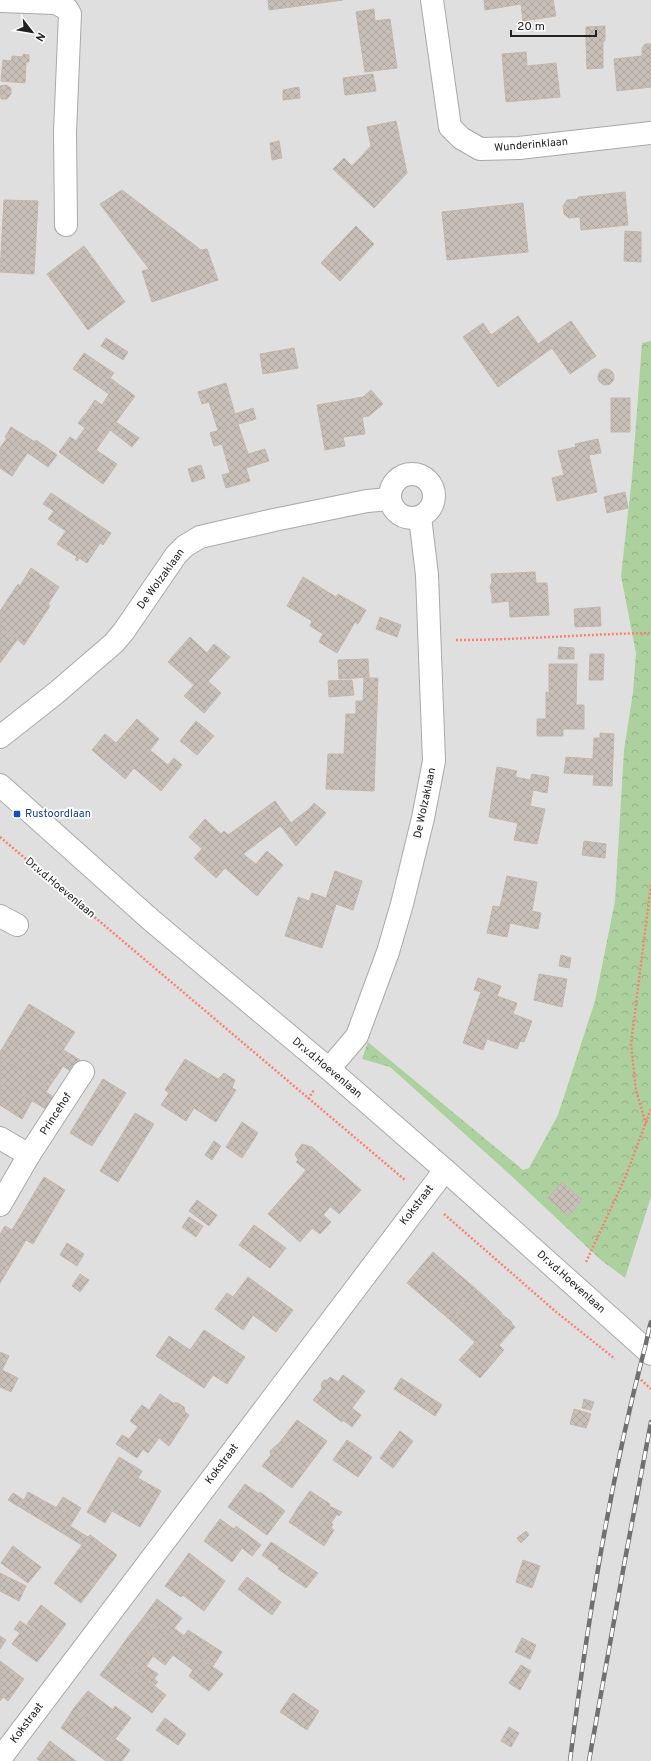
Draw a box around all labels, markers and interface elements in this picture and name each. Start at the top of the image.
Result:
north arrow [12,12,52,52]
scale bar [511,12,596,38]
text: 20 m [517,19,545,35]
text: N [32,30,48,44]
street label: Wunderinklaan [494,135,568,155]
street label: De Wolzaklaan [134,546,188,612]
street label: De Wolzaklaan [411,766,439,840]
place label: Rustoordlaan [25,807,91,821]
marker: Rustoordlaan [12,809,22,819]
street label: Dr.v.d.Hoevenlaan [22,855,98,921]
street label: Dr.v.d.Hoevenlaan [289,1035,365,1101]
street label: Princehof [37,1090,75,1138]
street label: Kokstraat [397,1182,437,1228]
street label: Dr.v.d.Hoevenlaan [534,1248,608,1316]
street label: Kokstraat [202,1441,242,1487]
street label: Kokstraat [7,1700,47,1746]

